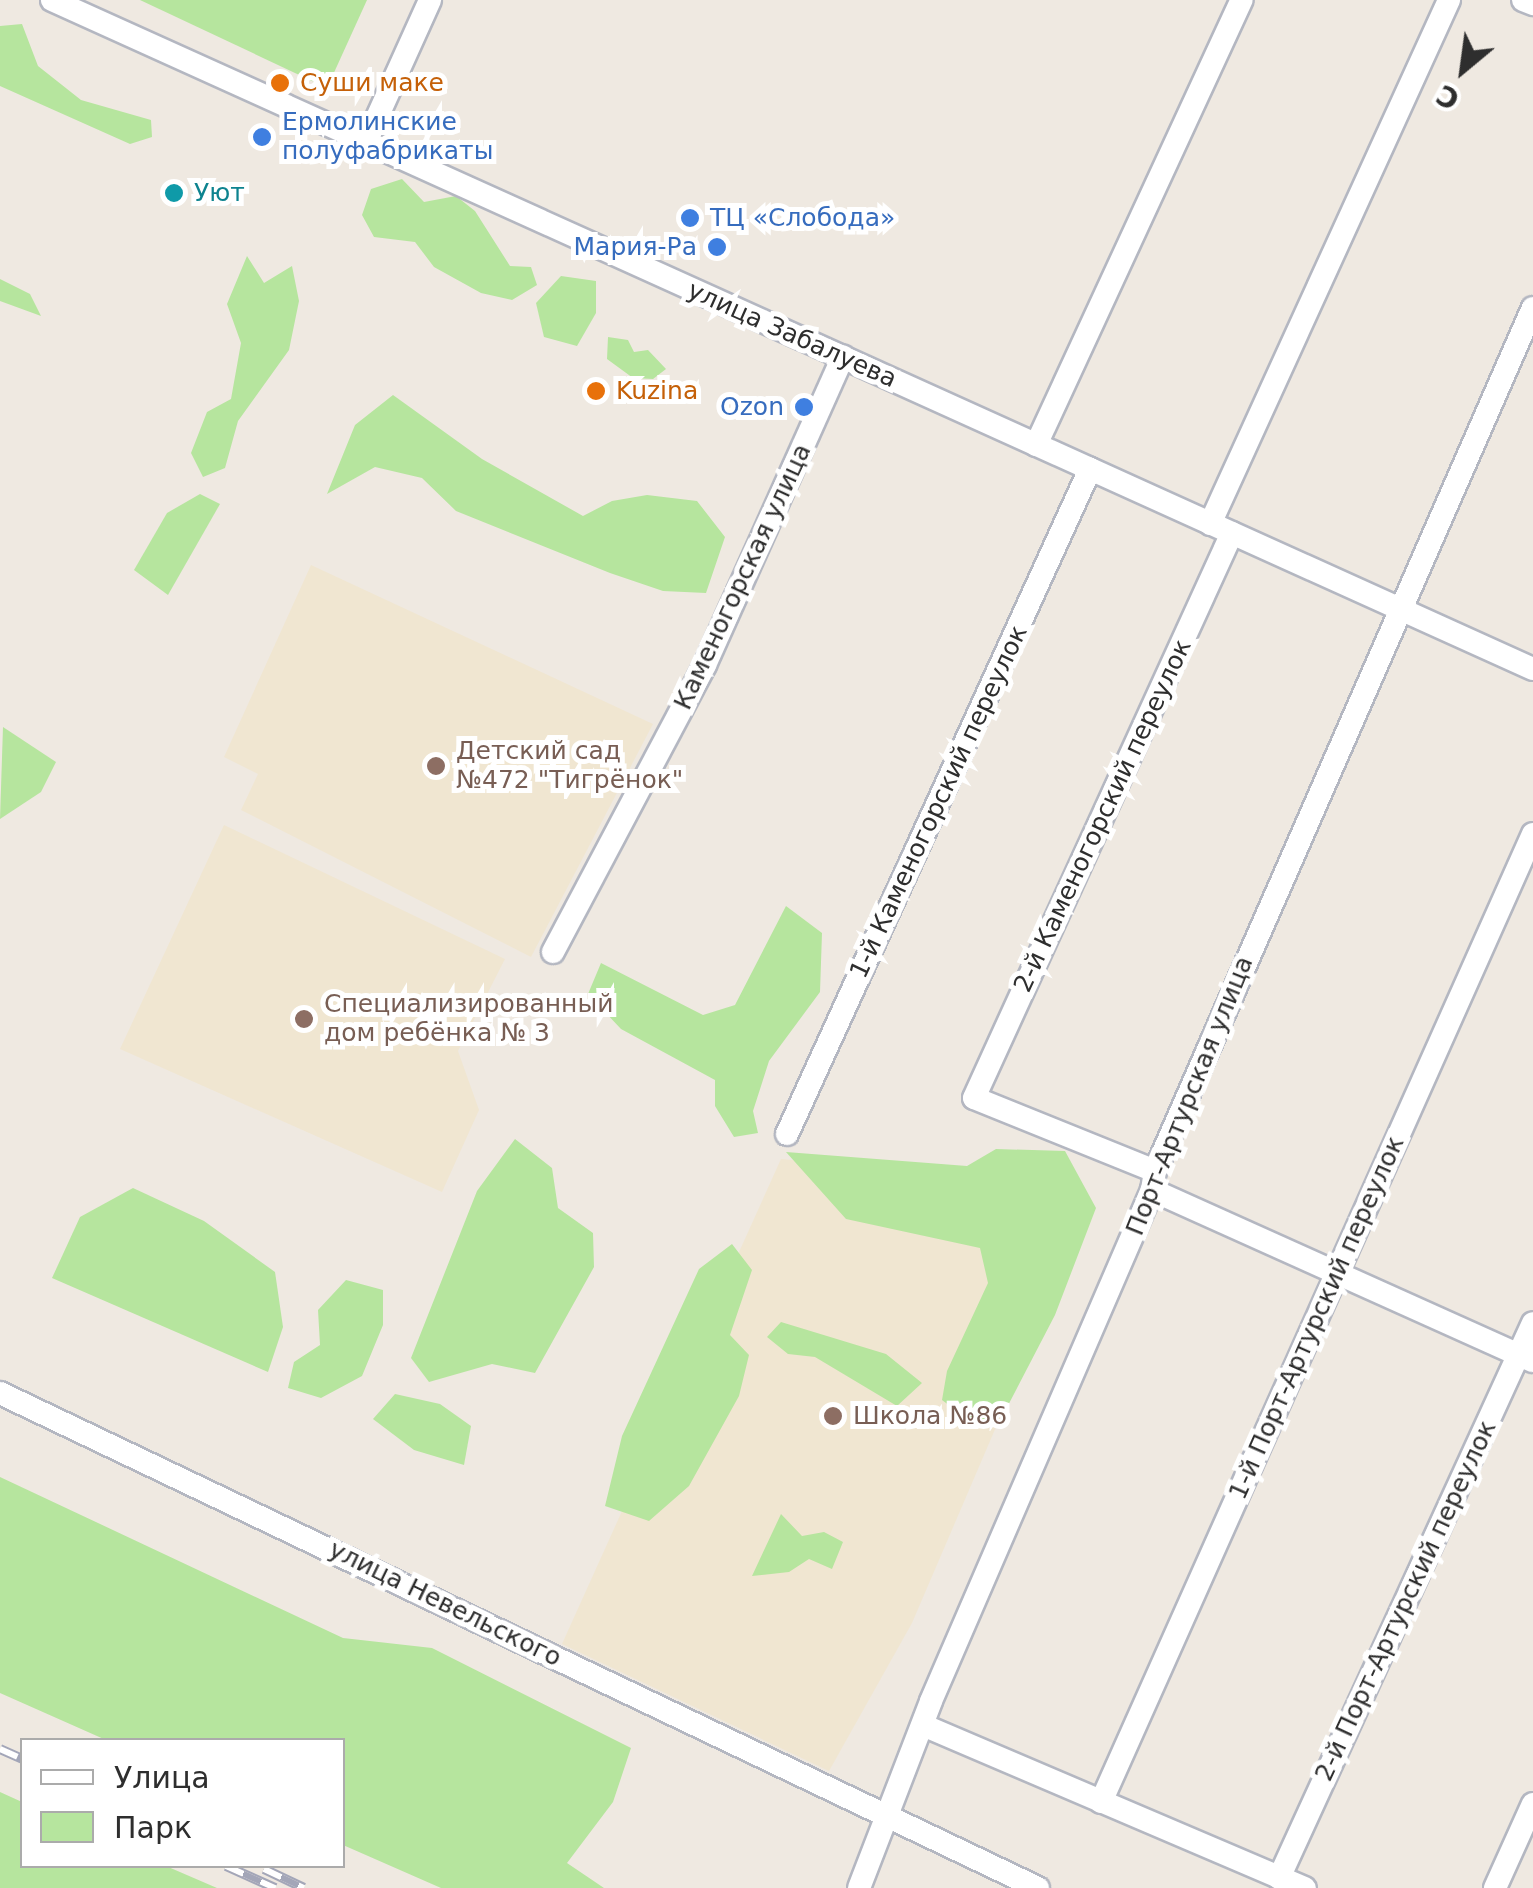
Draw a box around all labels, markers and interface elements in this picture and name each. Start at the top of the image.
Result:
north arrow [1413,20,1513,120]
place label: Суши маке [300,68,444,98]
marker: Суши маке [269,72,291,94]
text: С [1431,77,1465,116]
place label: Ермолинские полуфабрикаты [282,108,493,167]
marker: Ермолинские полуфабрикаты [251,126,273,148]
place label: Уют [194,178,245,208]
marker: Уют [163,182,185,204]
place label: ТЦ «Слобода» [710,203,895,233]
marker: ТЦ «Слобода» [679,207,701,229]
place label: Мария-Ра [574,232,697,262]
marker: Мария-Ра [706,236,728,258]
street label: улица Забалуева [683,275,901,395]
place label: Kuzina [616,376,698,406]
marker: Kuzina [585,380,607,402]
place label: Ozon [720,392,784,422]
marker: Ozon [793,396,815,418]
street label: Каменогорская улица [668,439,818,715]
street label: 1-й Каменогорский переулок [844,621,1034,983]
street label: 2-й Каменогорский переулок [1008,635,1198,997]
place label: Детский сад №472 "Тигрёнок" [456,737,683,796]
marker: Детский сад №472 "Тигрёнок" [425,755,447,777]
street label: Порт-Артурская улица [1120,952,1260,1240]
place label: Специализированный дом ребёнка № 3 [324,990,613,1049]
marker: Специализированный дом ребёнка № 3 [293,1008,315,1030]
street label: 1-й Порт-Артурский переулок [1223,1132,1411,1504]
place label: Школа №86 [853,1401,1007,1431]
marker: Школа №86 [822,1405,844,1427]
street label: 2-й Порт-Артурский переулок [1309,1416,1503,1786]
street label: улица Невельского [324,1535,566,1673]
legend [20,1738,345,1868]
text: Улица [114,1760,210,1795]
text: Парк [114,1810,192,1845]

